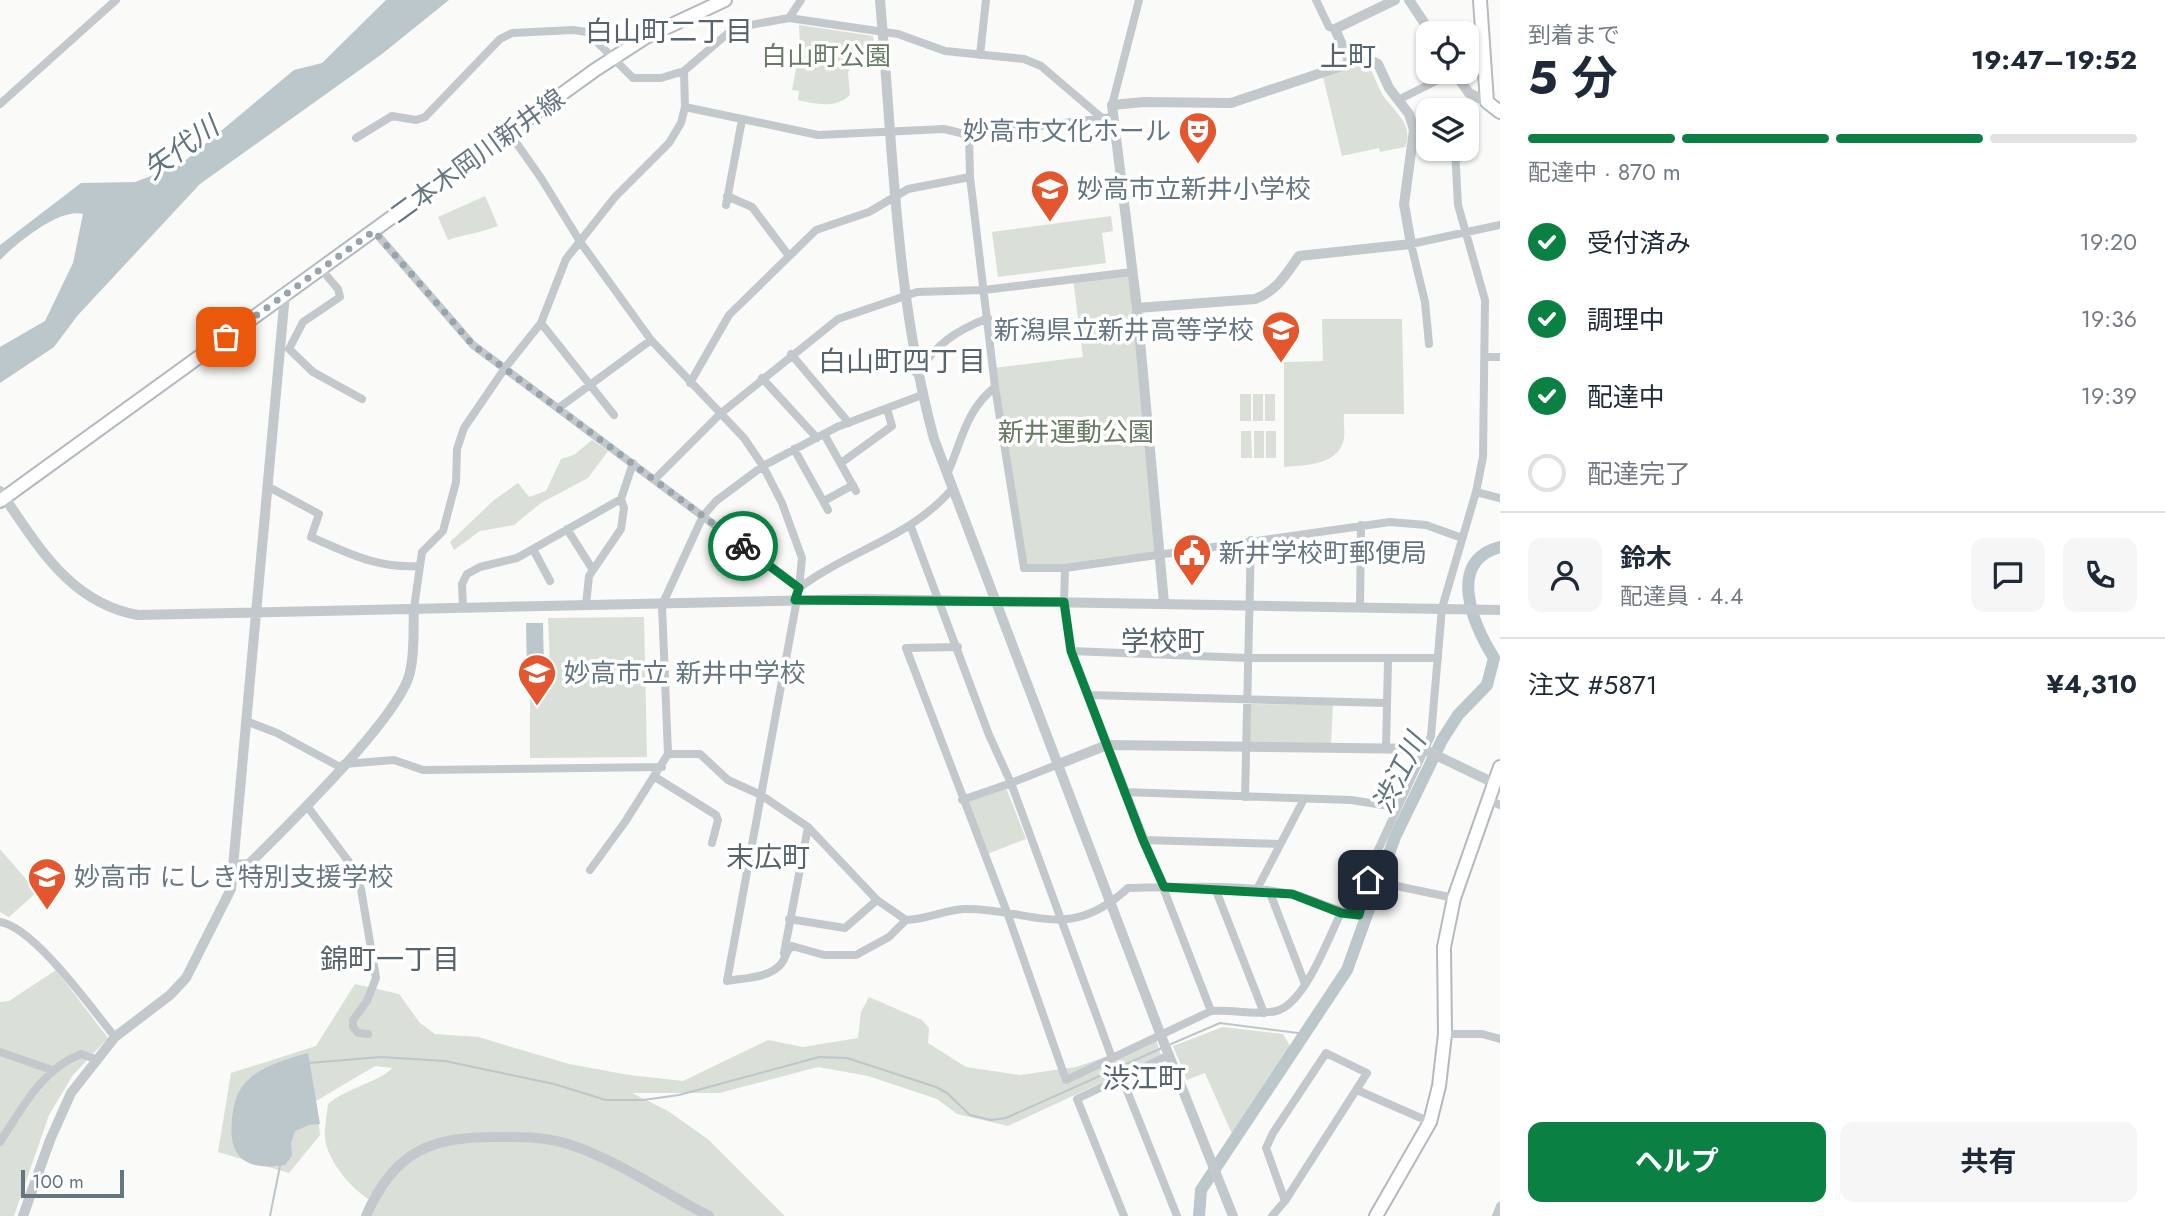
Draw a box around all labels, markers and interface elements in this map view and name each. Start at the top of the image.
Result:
district label: 白山町二丁目 [585,11,753,52]
text: 到着まで [1528,18,1620,52]
map controls [1416,21,1479,161]
button: locate [1416,21,1479,84]
district label: 上町 [1320,36,1376,77]
park label: 白山町公園 [761,37,891,75]
text: 19:47–19:52 [1971,41,2137,79]
text: 5 分 [1528,45,1617,111]
street label: 二本木岡川新井線 [382,79,572,233]
button: layers [1416,98,1479,161]
water label: 矢代川 [135,105,229,189]
theatre icon: 妙高市文化ホール [1177,110,1219,165]
place label: 妙高市文化ホール [963,112,1171,150]
text: 配達中 · 870 m [1528,155,1681,189]
school or university icon: 妙高市立新井小学校 [1029,168,1071,223]
place label: 妙高市立新井小学校 [1077,170,1311,208]
icon: check [1528,223,1566,261]
text: 受付済み [1587,224,1691,262]
text: 19:20 [2080,225,2137,259]
icon: check [1528,300,1566,338]
text: 調理中 [1587,301,1665,339]
text: 19:36 [2081,302,2137,336]
pin [196,307,256,367]
school or university icon: 新潟県立新井高等学校 [1260,309,1302,364]
place label: 新潟県立新井高等学校 [994,311,1254,349]
icon: bag [207,318,245,356]
district label: 白山町四丁目 [818,341,986,382]
icon: check [1528,377,1566,415]
text: 配達中 [1587,378,1665,416]
text: 19:39 [2081,379,2137,413]
park label: 新井運動公園 [998,413,1154,451]
text: 配達完了 [1587,455,1691,493]
courier [708,511,778,581]
icon: bike [724,527,762,565]
public building icon: 新井学校町郵便局 [1171,532,1213,587]
place label: 新井学校町郵便局 [1219,534,1427,572]
button: person [1528,538,1602,612]
button: chat [1971,538,2045,612]
button: phone [2063,538,2137,612]
text: 鈴木 [1620,539,1672,577]
text: 配達員 · 4.4 [1620,579,1743,613]
district label: 学校町 [1121,621,1205,662]
school or university icon: 妙高市立 新井中学校 [516,652,558,707]
place label: 妙高市立 新井中学校 [564,654,806,692]
text: ¥4,310 [2046,665,2137,703]
text: 注文 #5871 [1528,666,1657,704]
water label: 渋江川 [1362,724,1437,820]
district label: 末広町 [726,837,810,878]
pin [1338,850,1398,910]
school or university icon: 妙高市 にしき特別支援学校 [26,856,68,911]
place label: 妙高市 にしき特別支援学校 [74,858,394,896]
icon: home [1349,861,1387,899]
district label: 錦町一丁目 [320,939,460,980]
district label: 渋江町 [1102,1058,1186,1099]
button: ヘルプ [1528,1122,1826,1202]
button: 共有 [1840,1122,2137,1202]
scale bar [21,1167,124,1199]
text: 100 m [32,1168,84,1195]

